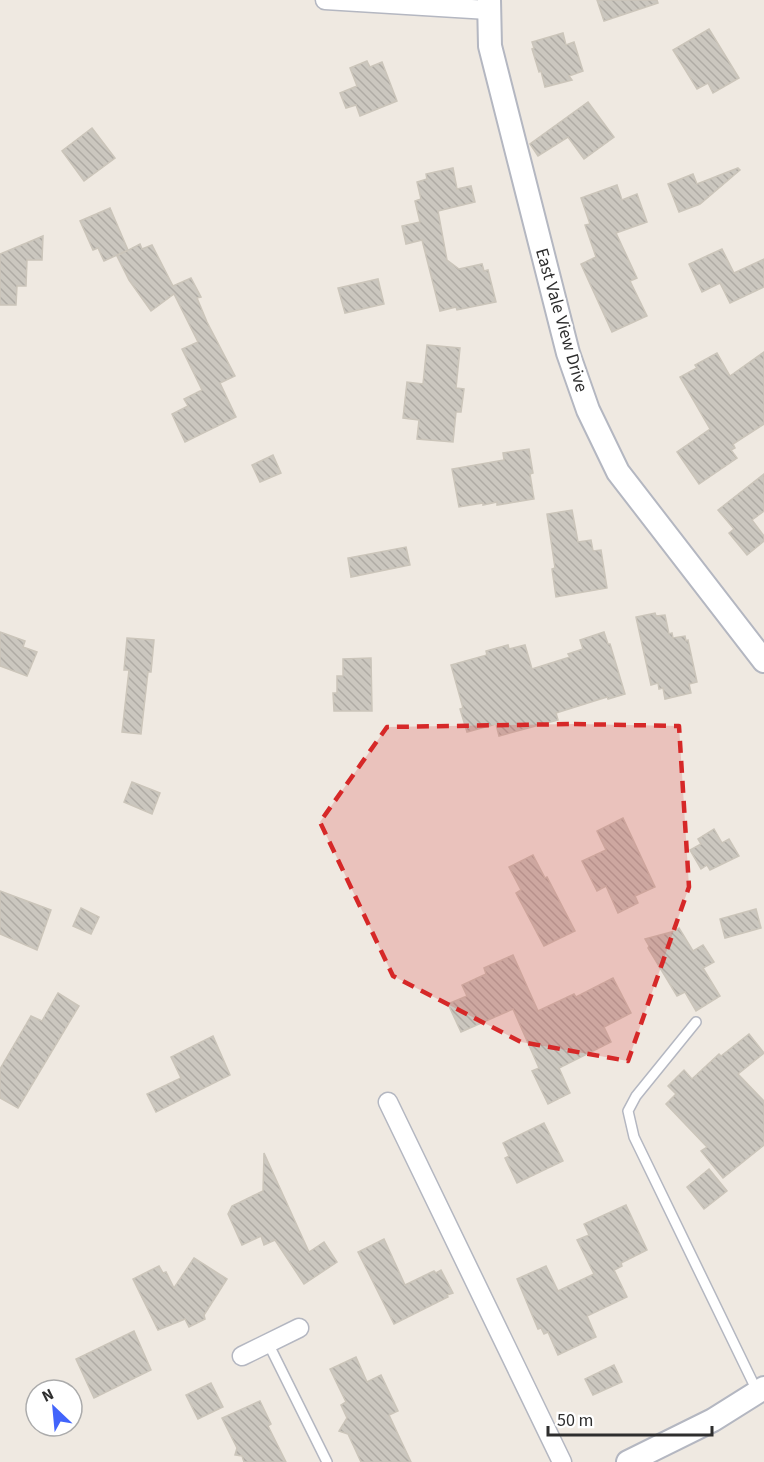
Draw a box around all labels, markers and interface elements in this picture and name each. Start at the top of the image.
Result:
street label: East Vale View Drive [529,245,594,395]
north arrow [24,1378,84,1438]
text: N [38,1383,57,1408]
scale bar [548,1399,712,1437]
text: 50 m [557,1408,593,1433]

